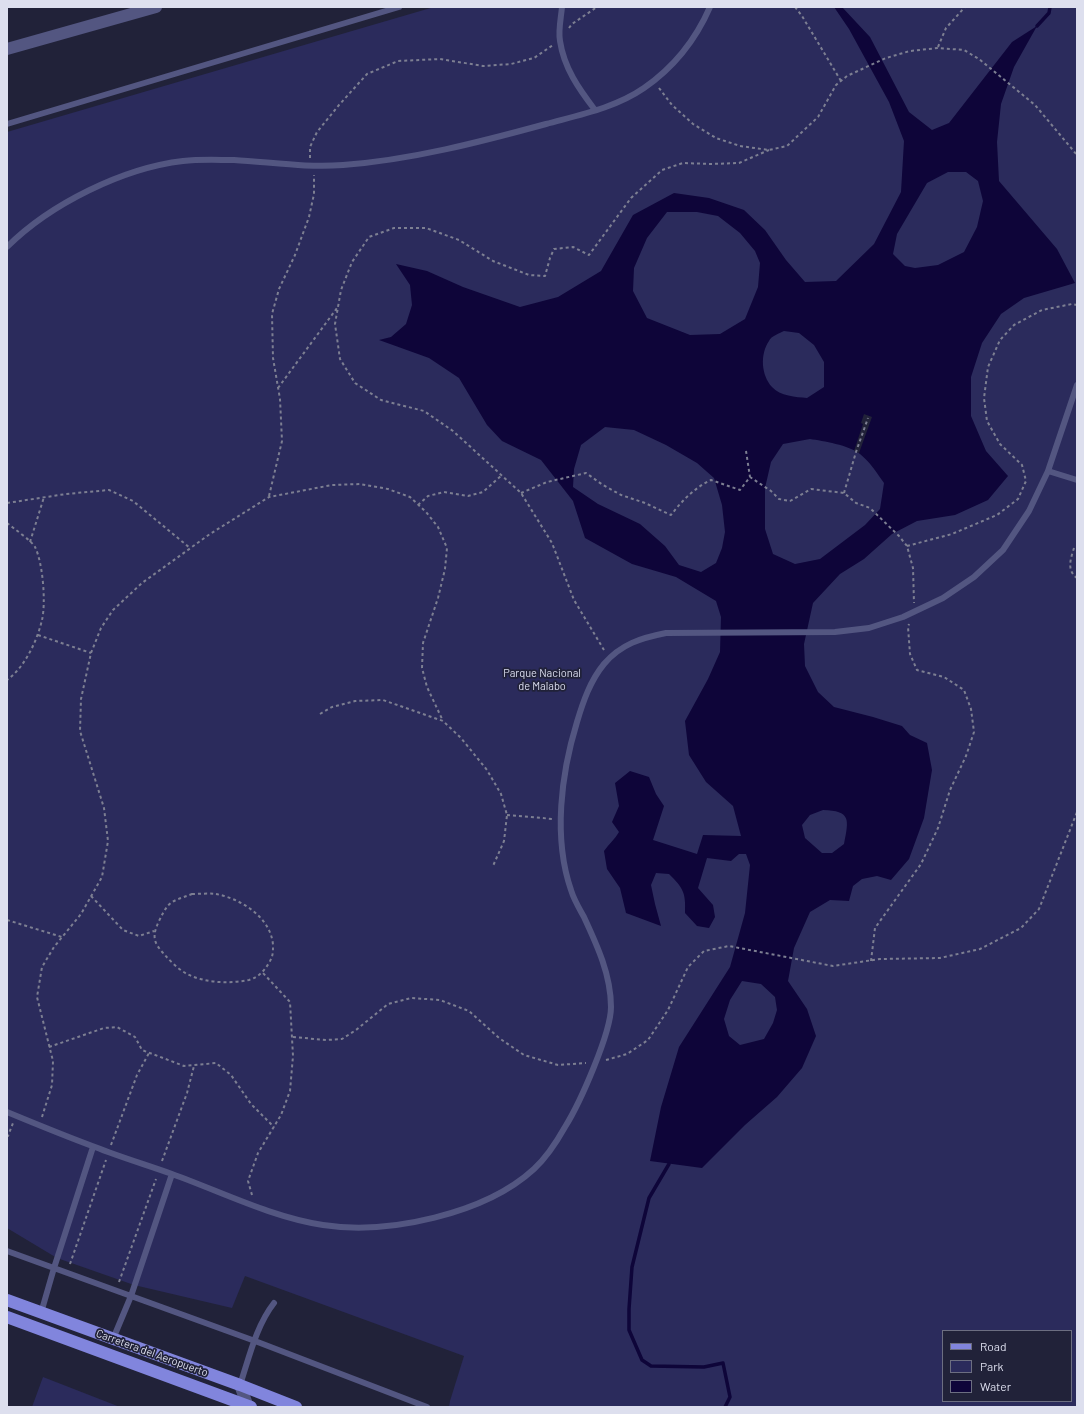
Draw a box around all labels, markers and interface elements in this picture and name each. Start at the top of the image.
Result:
park label: Parque Nacional de Malabo [503,666,581,692]
street label: Carretera del Aeropuerto [94,1327,210,1379]
legend [942,1330,1072,1402]
text: Road [980,1339,1007,1353]
text: Park [980,1359,1004,1373]
text: Water [980,1379,1011,1393]

